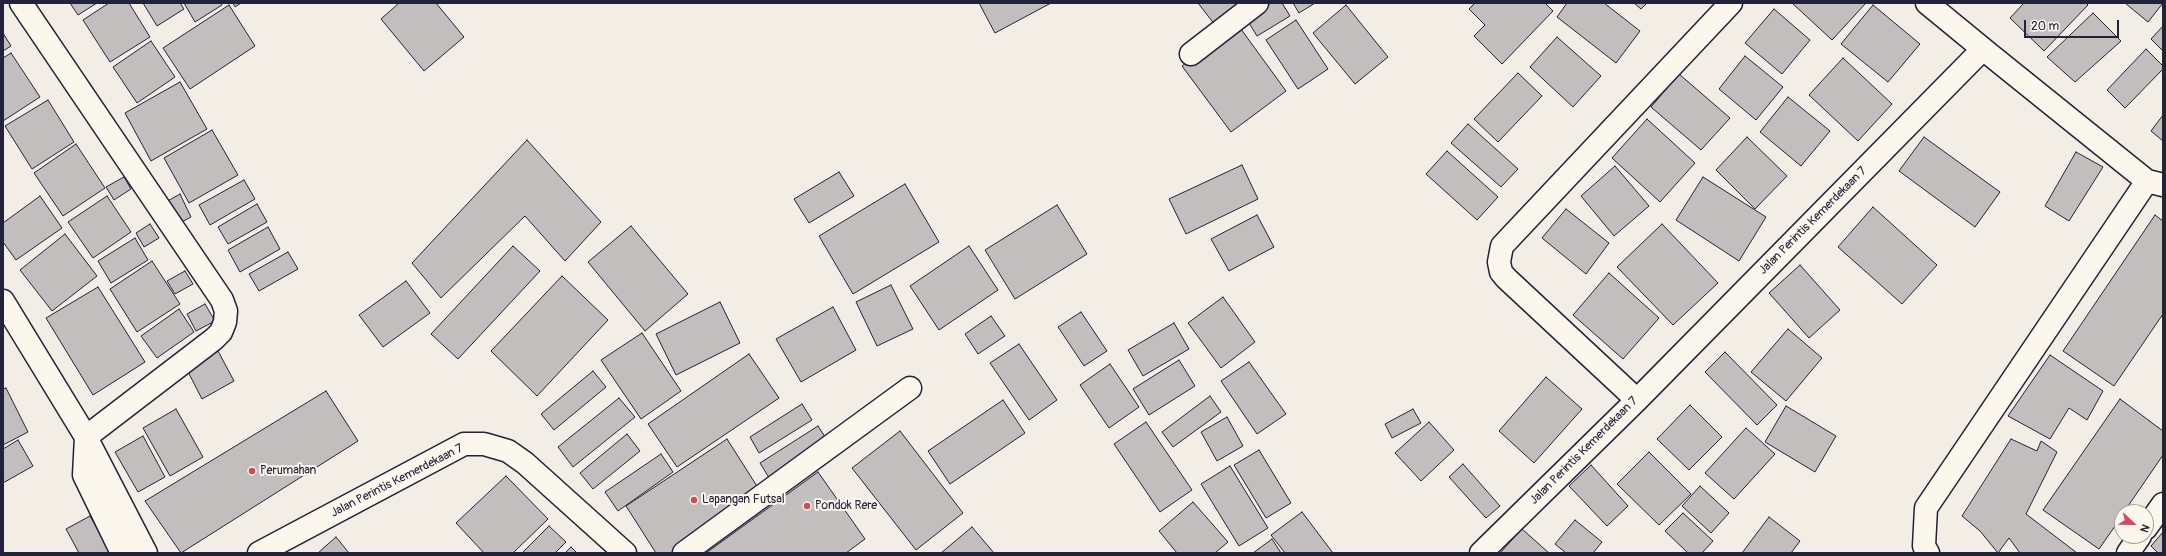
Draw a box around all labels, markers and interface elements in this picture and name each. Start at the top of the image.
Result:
scale bar [2026,12,2121,38]
text: 20 m [2031,19,2059,34]
street label: Jalan Perintis Kemerdekaan 7 [1756,164,1870,278]
street label: Jalan Perintis Kemerdekaan 7 [1527,394,1641,508]
street label: Jalan Perintis Kemerdekaan 7 [329,441,465,521]
place label: Perumahan [260,464,316,478]
marker: Perumahan [247,466,257,476]
place label: Lapangan Futsal [702,493,785,507]
marker: Lapangan Futsal [689,495,699,505]
place label: Pondok Rere [815,499,877,513]
marker: Pondok Rere [802,501,812,511]
north arrow [2114,504,2154,544]
text: N [2137,522,2152,534]

